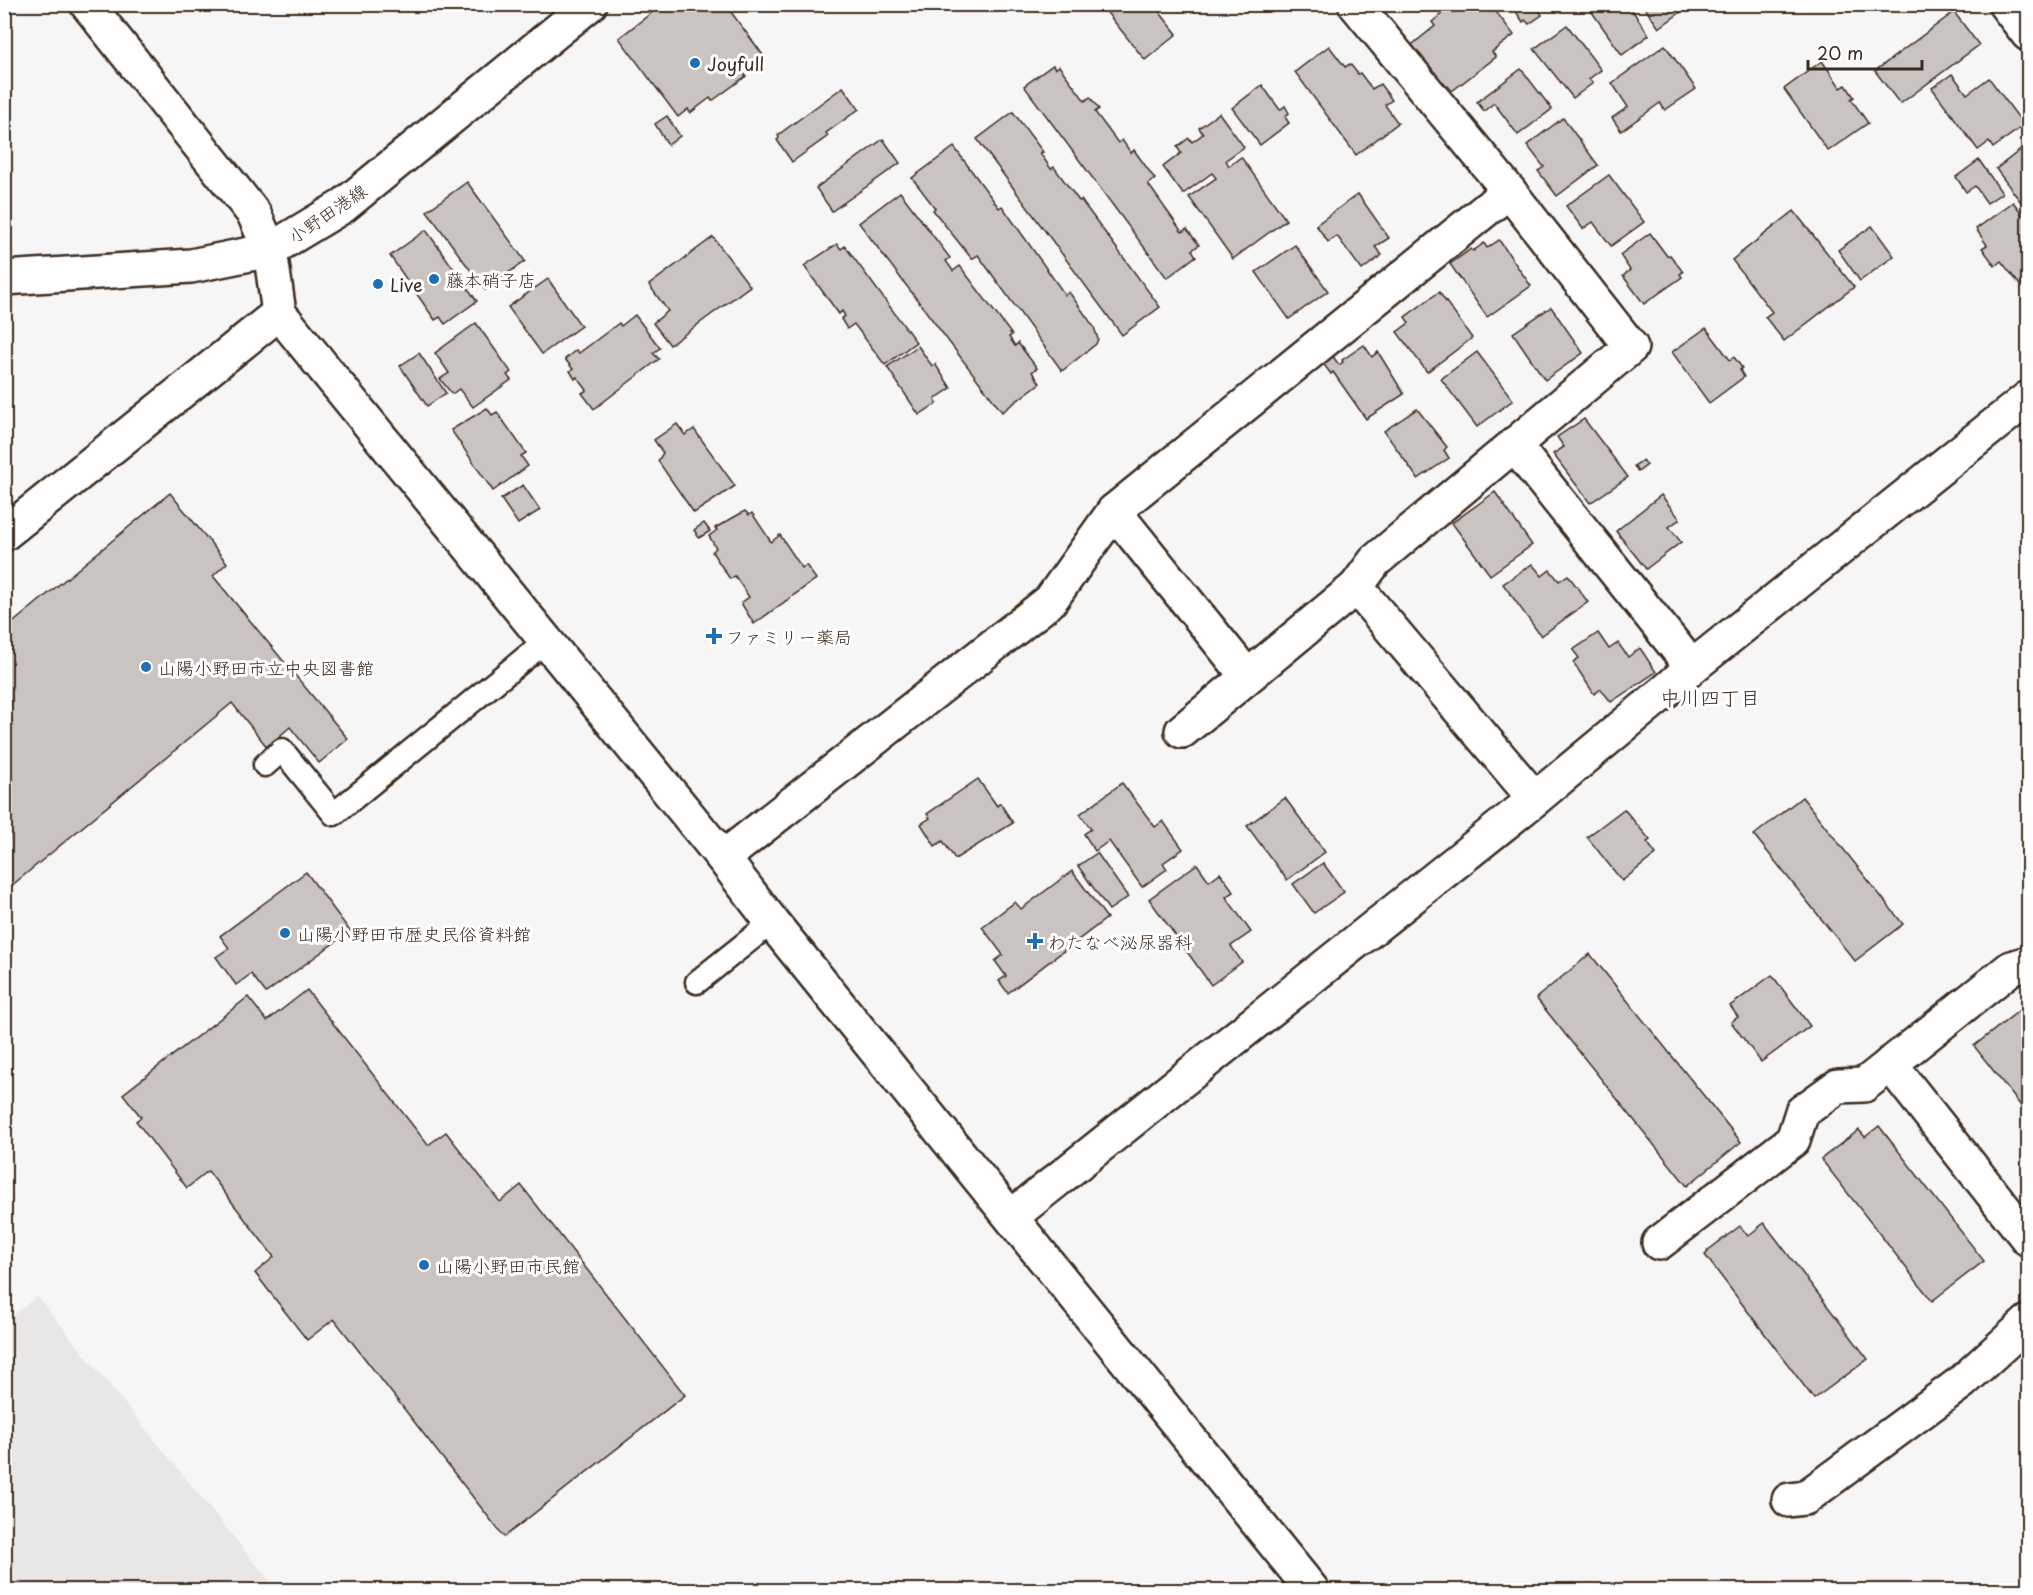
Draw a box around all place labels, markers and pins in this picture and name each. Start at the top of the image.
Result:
place label: Joyfull [707,50,764,77]
marker: Joyfull [688,56,702,70]
place label: 藤本硝子店 [446,266,536,293]
place label: Live [390,271,423,298]
marker: 藤本硝子店 [427,272,441,286]
marker: Live [371,277,385,291]
place label: ファミリー薬局 [726,623,852,650]
marker: ファミリー薬局 [707,629,721,643]
place label: 山陽小野田市立中央図書館 [158,654,374,681]
marker: 山陽小野田市立中央図書館 [139,660,153,674]
place label: 山陽小野田市歴史民俗資料館 [297,920,531,947]
marker: 山陽小野田市歴史民俗資料館 [278,926,292,940]
place label: わたなべ泌尿器科 [1048,928,1192,955]
marker: わたなべ泌尿器科 [1026,932,1044,950]
place label: 山陽小野田市民館 [436,1252,580,1279]
marker: 山陽小野田市民館 [417,1258,431,1272]

